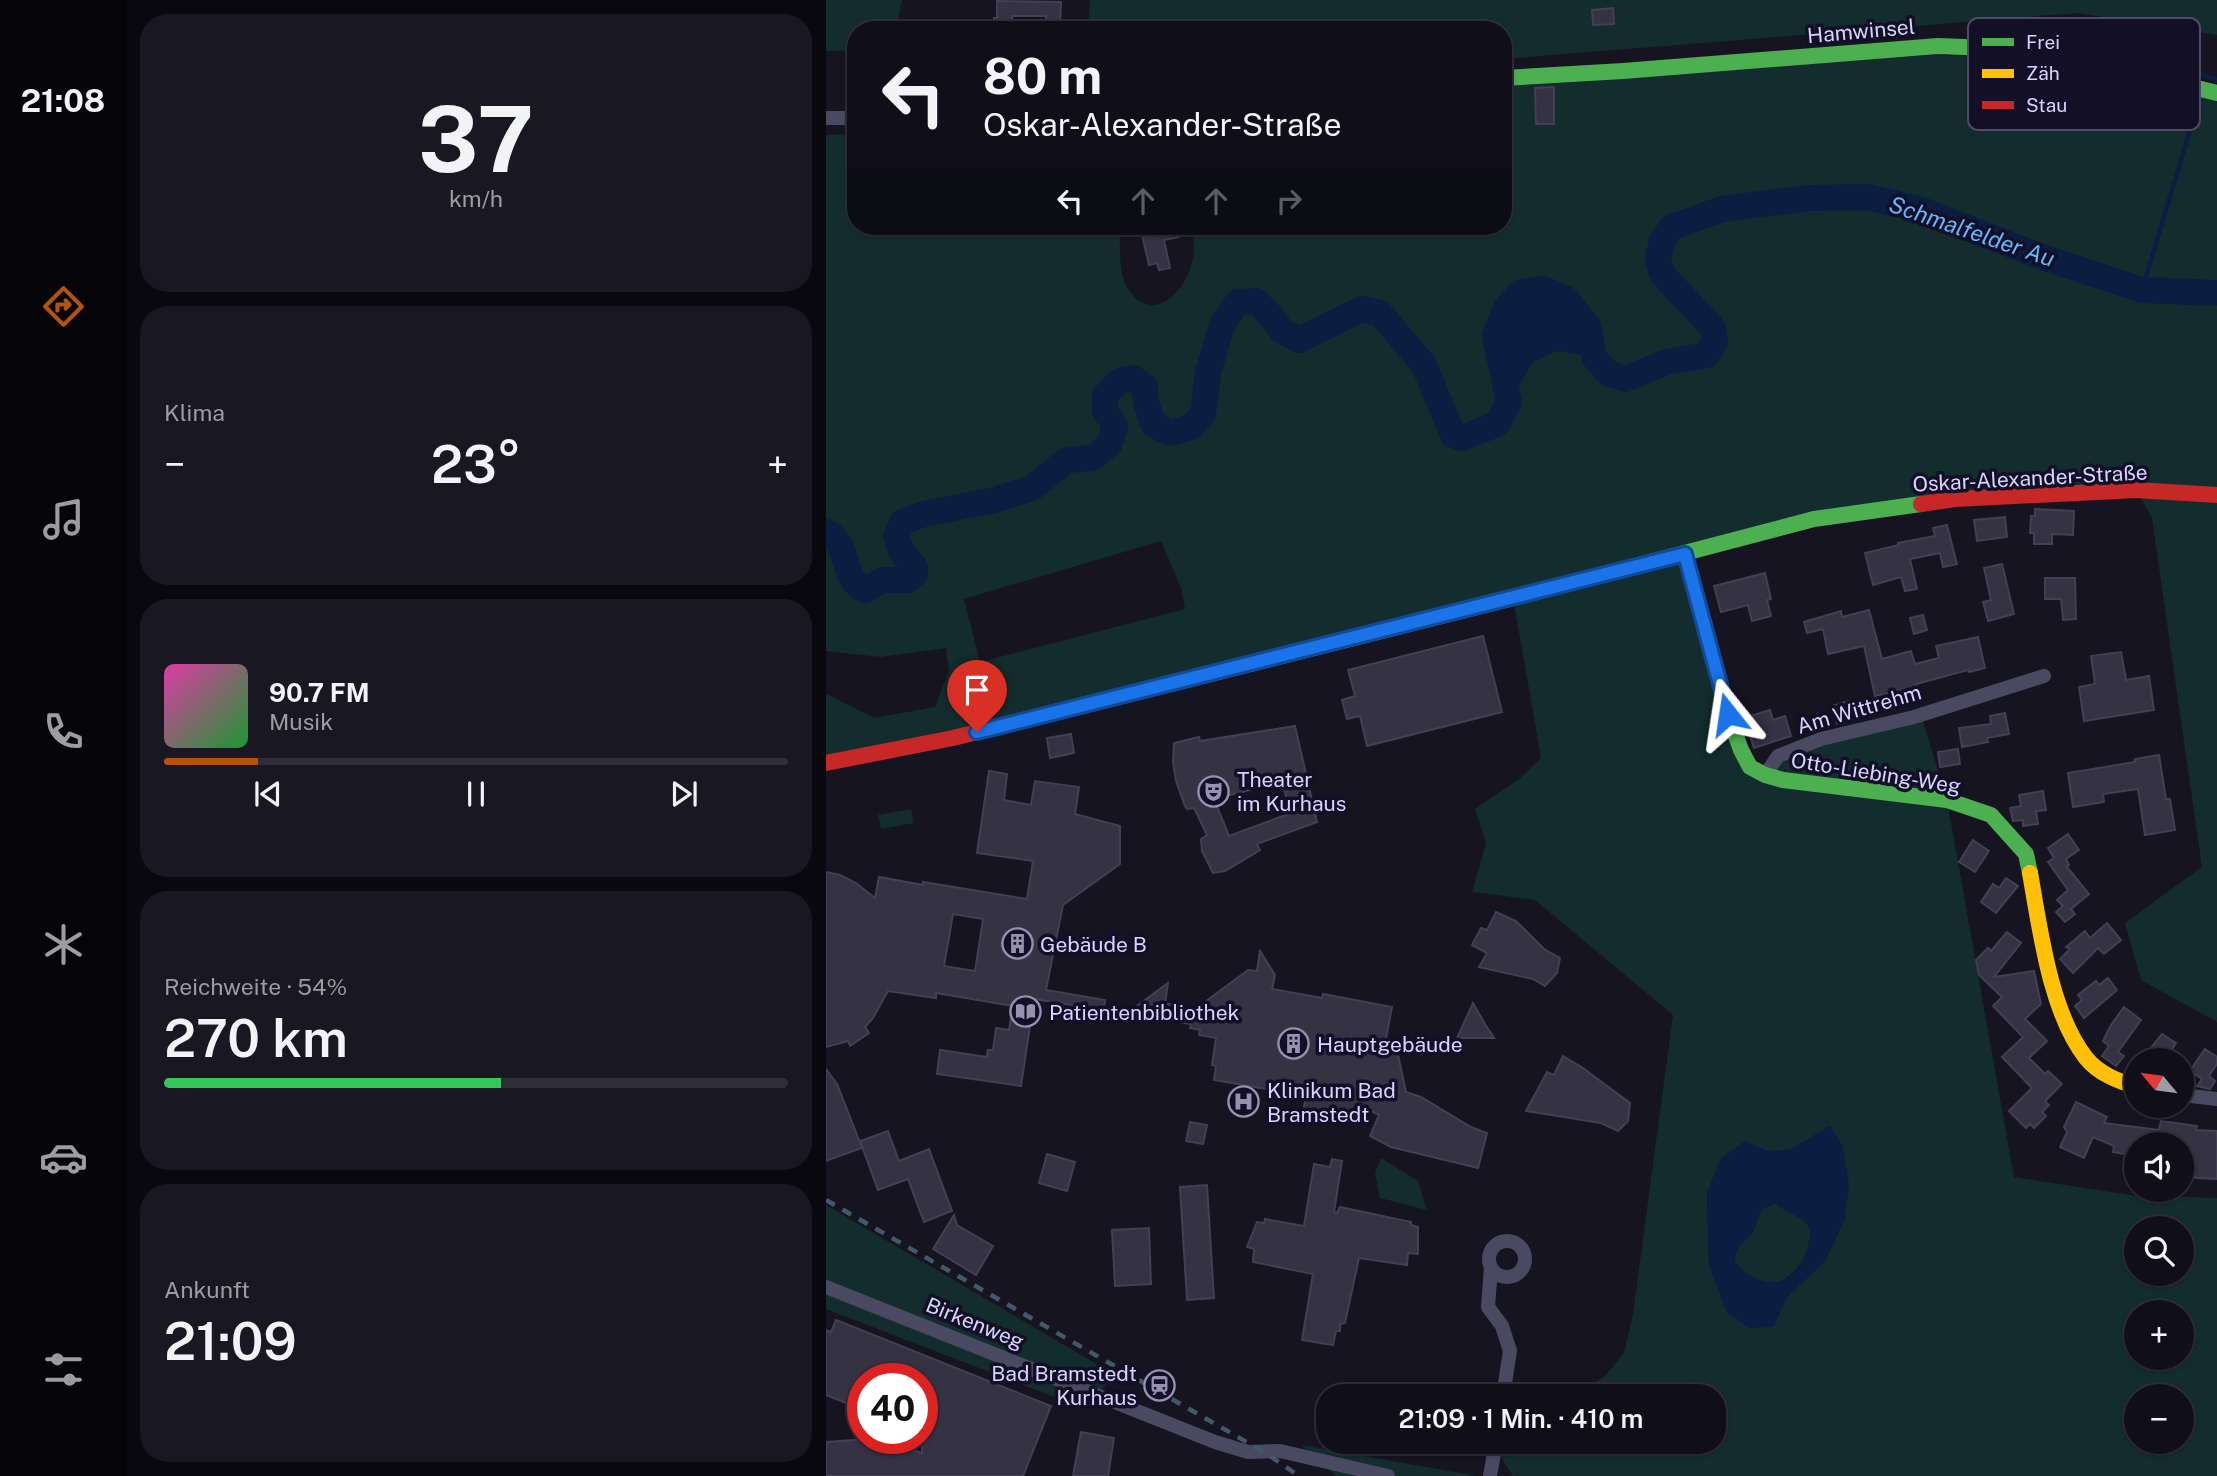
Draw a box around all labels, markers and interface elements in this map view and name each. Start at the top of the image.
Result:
street label: Hamwinsel [1806,14,1916,48]
legend [1968,18,2200,130]
text: Frei [2026,31,2060,53]
text: 80 m [983,47,1102,105]
icon: left [868,49,959,140]
text: Zäh [2026,62,2060,84]
text: 21:08 [21,82,105,119]
text: 37 [418,86,534,192]
text: Stau [2026,94,2067,116]
text: Oskar-Alexander-Straße [983,106,1342,143]
icon: left [1051,182,1089,220]
icon: ahead [1124,182,1162,220]
icon: ahead [1197,182,1235,220]
icon: right [1270,182,1308,220]
text: km/h [449,185,503,212]
water label: Schmalfelder Au [1886,190,2058,272]
icon: directions [39,282,88,331]
text: Klima [164,399,225,426]
text: 23° [431,434,521,495]
text: − [164,442,185,487]
text: + [767,442,788,487]
street label: Oskar-Alexander-Straße [1912,459,2148,497]
icon: music [39,495,88,544]
pin [947,660,1007,732]
icon: arrive [958,671,996,709]
text: 90.7 FM [269,677,370,708]
position arrow [1691,677,1765,751]
street label: Am Wittrehm [1794,679,1924,739]
icon: phone [39,707,88,756]
text: Musik [269,708,333,735]
street label: Otto-Liebing-Weg [1789,747,1963,799]
place label: Theater im Kurhaus [1237,767,1346,816]
theatre icon: Theater im Kurhaus [1197,774,1231,808]
icon: previous [249,775,287,813]
icon: pause [457,775,495,813]
icon: next [665,775,703,813]
icon: climate [39,920,88,969]
building icon: Gebäude B [1000,927,1034,961]
place label: Gebäude B [1040,932,1147,957]
text: Reichweite · 54% [164,973,347,1000]
library icon: Patientenbibliothek [1009,995,1043,1029]
place label: Patientenbibliothek [1049,1000,1240,1025]
text: 270 km [164,1008,348,1069]
building icon: Hauptgebäude [1277,1027,1311,1061]
place label: Hauptgebäude [1317,1032,1463,1057]
north arrow [2124,1048,2194,1118]
map controls [2124,1048,2194,1454]
place label: Klinikum Bad Bramstedt [1267,1078,1396,1127]
hospital icon: Klinikum Bad Bramstedt [1227,1085,1261,1119]
button: sound [2124,1132,2194,1202]
icon: car [39,1133,88,1182]
button: search [2124,1216,2194,1286]
text: Ankunft [164,1276,250,1303]
street label: Birkenweg [922,1292,1028,1354]
button: + [2124,1300,2194,1370]
text: 21:09 [164,1311,297,1372]
icon: filters [39,1345,88,1394]
place label: Bad Bramstedt Kurhaus [991,1361,1137,1410]
speed limit sign: 40 [847,1363,938,1454]
station icon: Bad Bramstedt Kurhaus [1143,1368,1177,1402]
button: − [2124,1384,2194,1454]
text: 21:09 · 1 Min. · 410 m [1398,1403,1644,1434]

